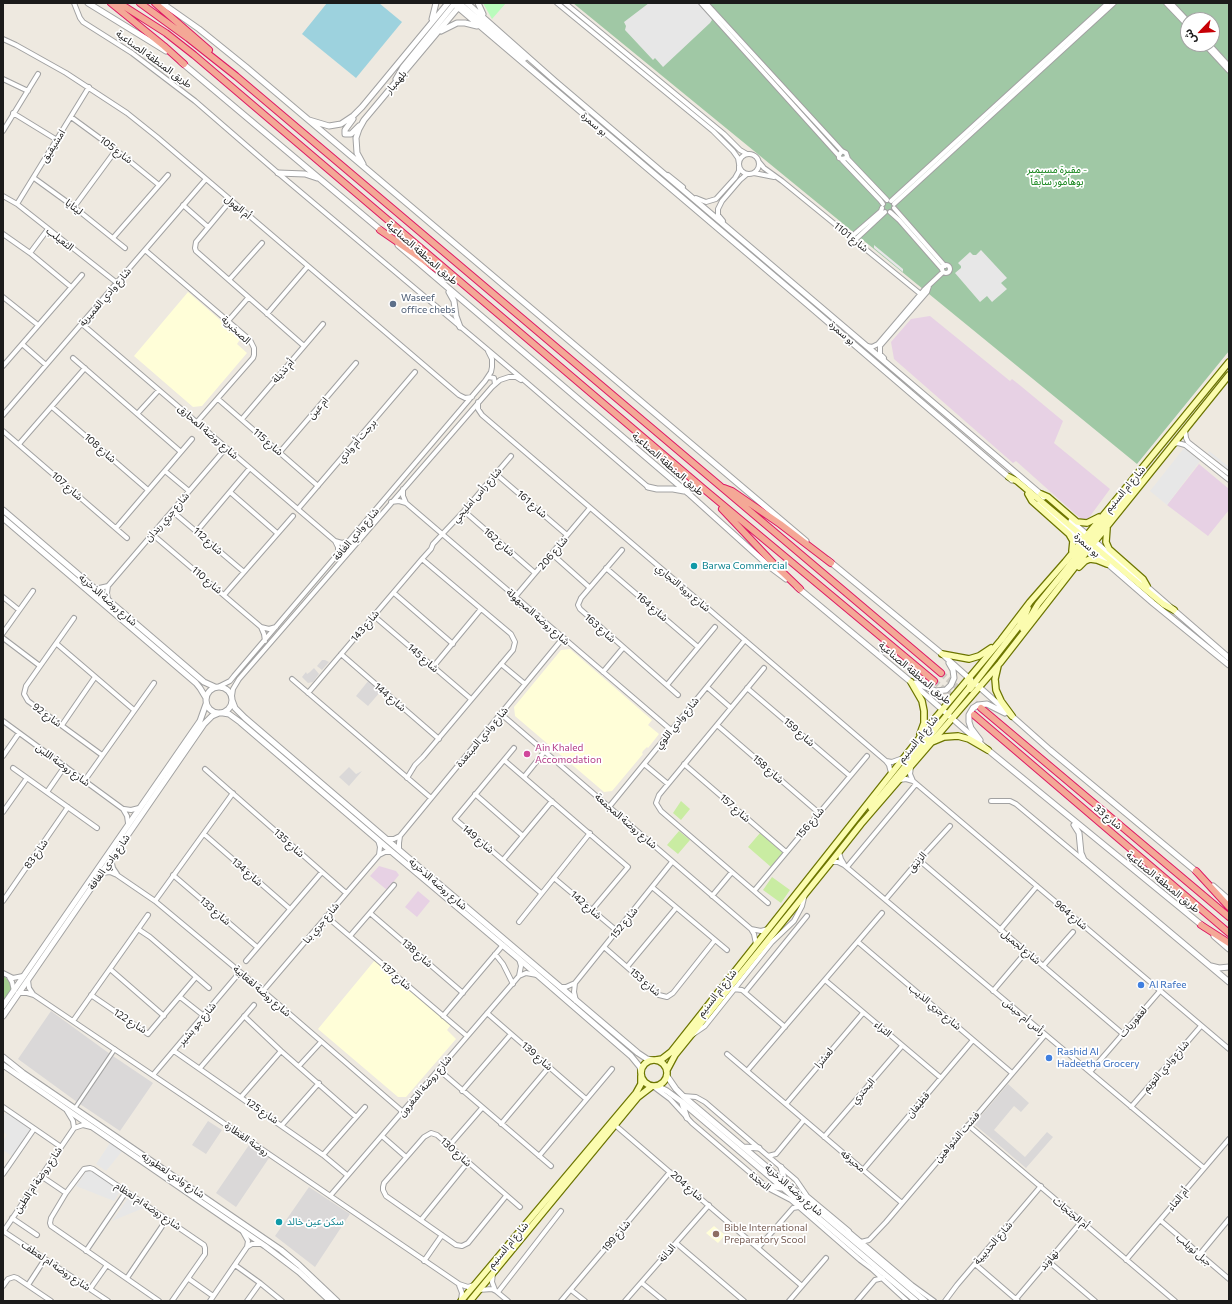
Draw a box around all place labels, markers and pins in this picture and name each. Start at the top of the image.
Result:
place label: Waseef office chebs [401,292,456,316]
marker: Waseef office chebs [388,299,398,309]
place label: Barwa Commercial [702,560,787,572]
marker: Barwa Commercial [689,561,699,571]
place label: Ain Khaled Accomodation [535,742,602,766]
marker: Ain Khaled Accomodation [522,749,532,759]
place label: Al Rafee [1149,979,1187,991]
marker: Al Rafee [1136,980,1146,990]
place label: Rashid Al Hadeetha Grocery [1057,1046,1139,1070]
marker: Rashid Al Hadeetha Grocery [1044,1053,1054,1063]
place label: سكن عين خالد [287,1216,344,1228]
marker: سكن عين خالد [274,1217,284,1227]
place label: Bible International Preparatory Scool [724,1222,808,1246]
marker: Bible International Preparatory Scool [711,1229,721,1239]

